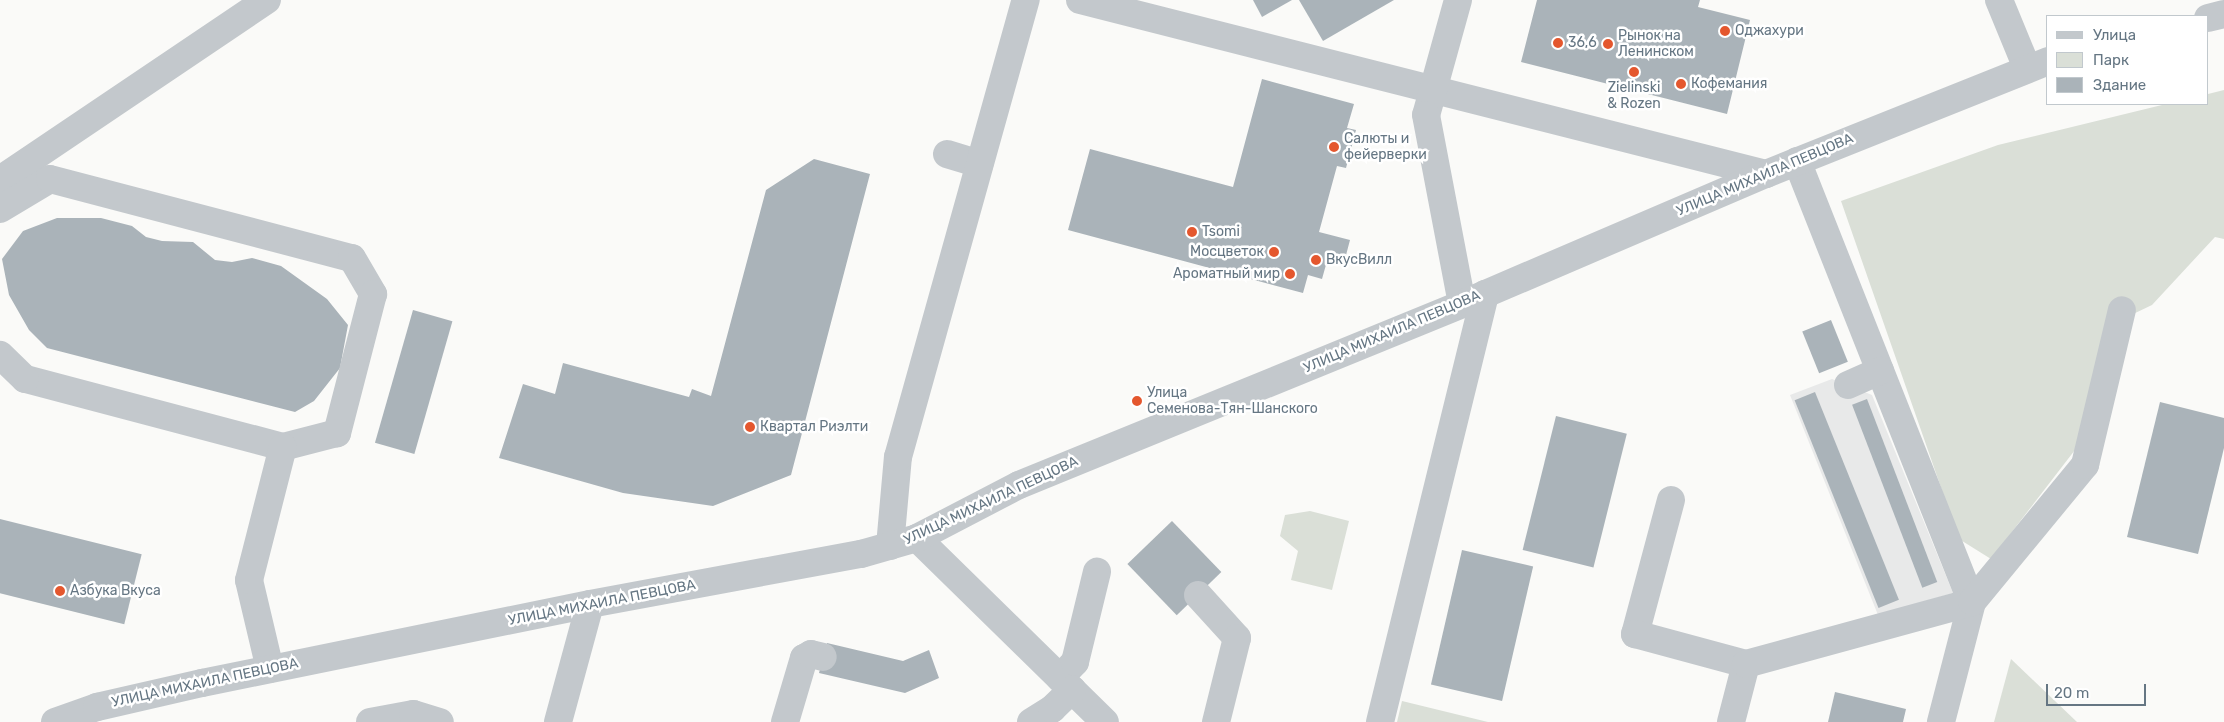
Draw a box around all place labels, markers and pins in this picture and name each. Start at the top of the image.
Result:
place label: Оджахури [1735,23,1804,39]
marker: Оджахури [1719,25,1731,37]
place label: Рынок на Ленинском [1618,28,1694,60]
place label: 36,6 [1568,35,1597,51]
marker: 36,6 [1552,37,1564,49]
marker: Рынок на Ленинском [1602,38,1614,50]
marker: Zielinski & Rozen [1628,66,1640,78]
place label: Кофемания [1691,76,1767,92]
marker: Кофемания [1675,78,1687,90]
place label: Zielinski & Rozen [1607,80,1661,112]
place label: Салюты и фейерверки [1344,131,1427,164]
marker: Салюты и фейерверки [1328,141,1340,153]
place label: Tsomi [1202,224,1240,240]
marker: Tsomi [1186,226,1198,238]
place label: Мосцветок [1190,244,1264,260]
marker: Мосцветок [1268,246,1280,258]
place label: ВкусВилл [1326,252,1392,268]
marker: ВкусВилл [1310,254,1322,266]
place label: Ароматный мир [1173,266,1280,282]
marker: Ароматный мир [1284,268,1296,280]
place label: Улица Семенова-Тян-Шанского [1147,385,1318,418]
marker: Улица Семенова-Тян-Шанского [1131,395,1143,407]
place label: Квартал Риэлти [760,419,868,435]
marker: Квартал Риэлти [744,421,756,433]
place label: Азбука Вкуса [70,583,161,599]
marker: Азбука Вкуса [54,585,66,597]

